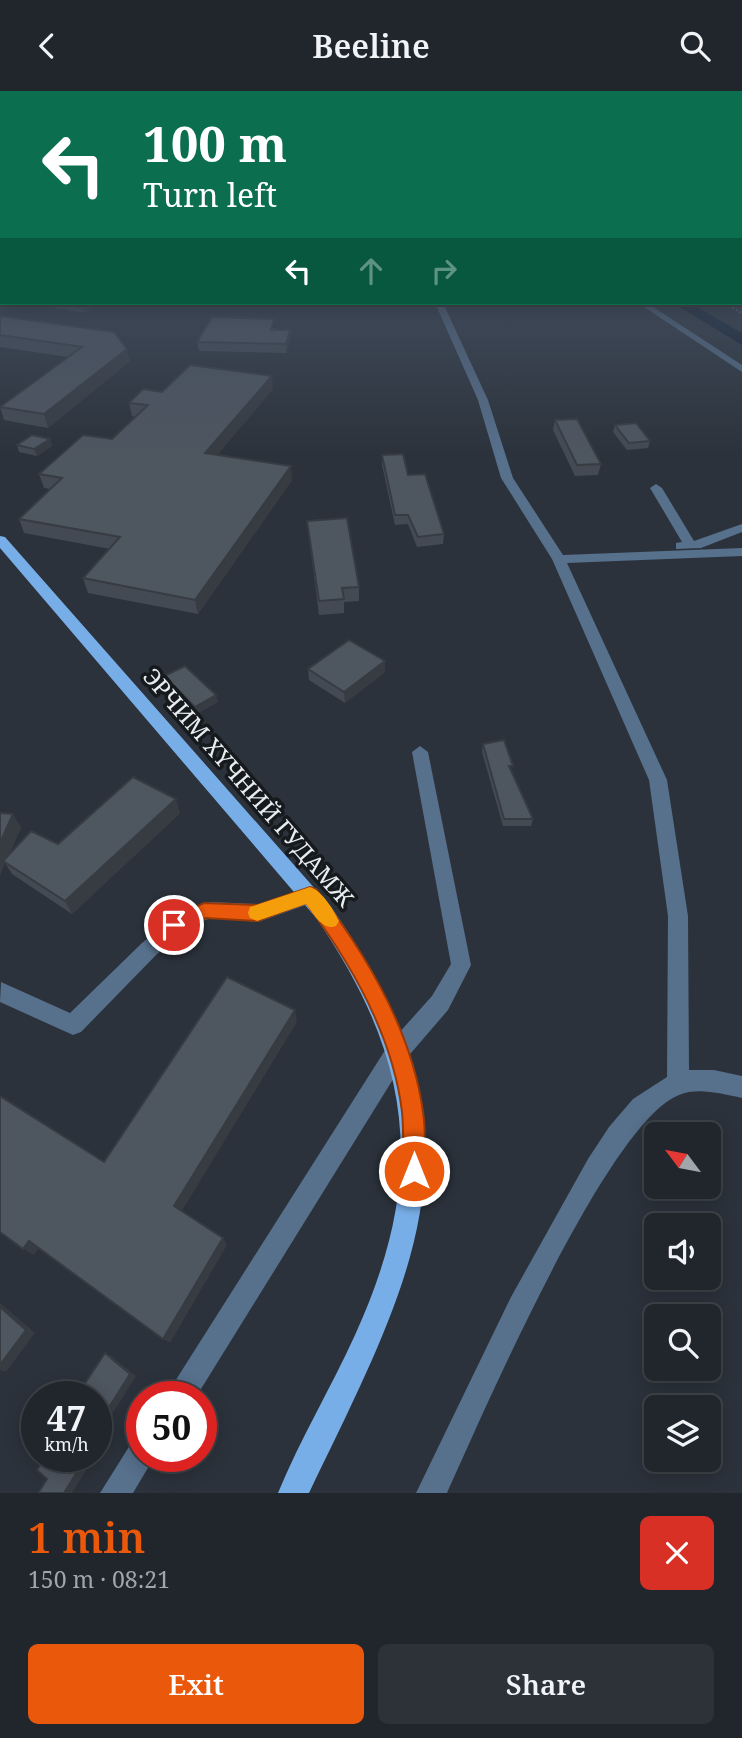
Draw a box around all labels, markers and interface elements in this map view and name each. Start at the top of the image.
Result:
text: Beeline [312,24,430,67]
icon: back [28,27,66,65]
icon: search [676,27,714,65]
text: 100 m [143,110,287,176]
icon: left [28,119,119,210]
text: Turn left [143,173,277,216]
icon: left [279,252,317,290]
icon: ahead [352,252,390,290]
icon: right [425,252,463,290]
street label: ЭРЧИМ ХҮЧНИЙ ГУДАМЖ [136,661,362,914]
pin [144,895,204,955]
icon: arrive [155,906,193,944]
north arrow [644,1122,721,1199]
map controls [644,1122,721,1472]
position arrow [377,1134,451,1208]
button: sound [644,1213,721,1290]
button: search [644,1304,721,1381]
speed limit sign: 50 [126,1381,217,1472]
text: 47 [47,1394,86,1441]
button: layers [644,1395,721,1472]
text: km/h [44,1432,89,1456]
text: 1 min [28,1508,145,1565]
button: close [640,1516,714,1590]
text: 150 m · 08:21 [28,1563,170,1595]
button: Exit [28,1644,364,1724]
button: Share [378,1644,714,1724]

